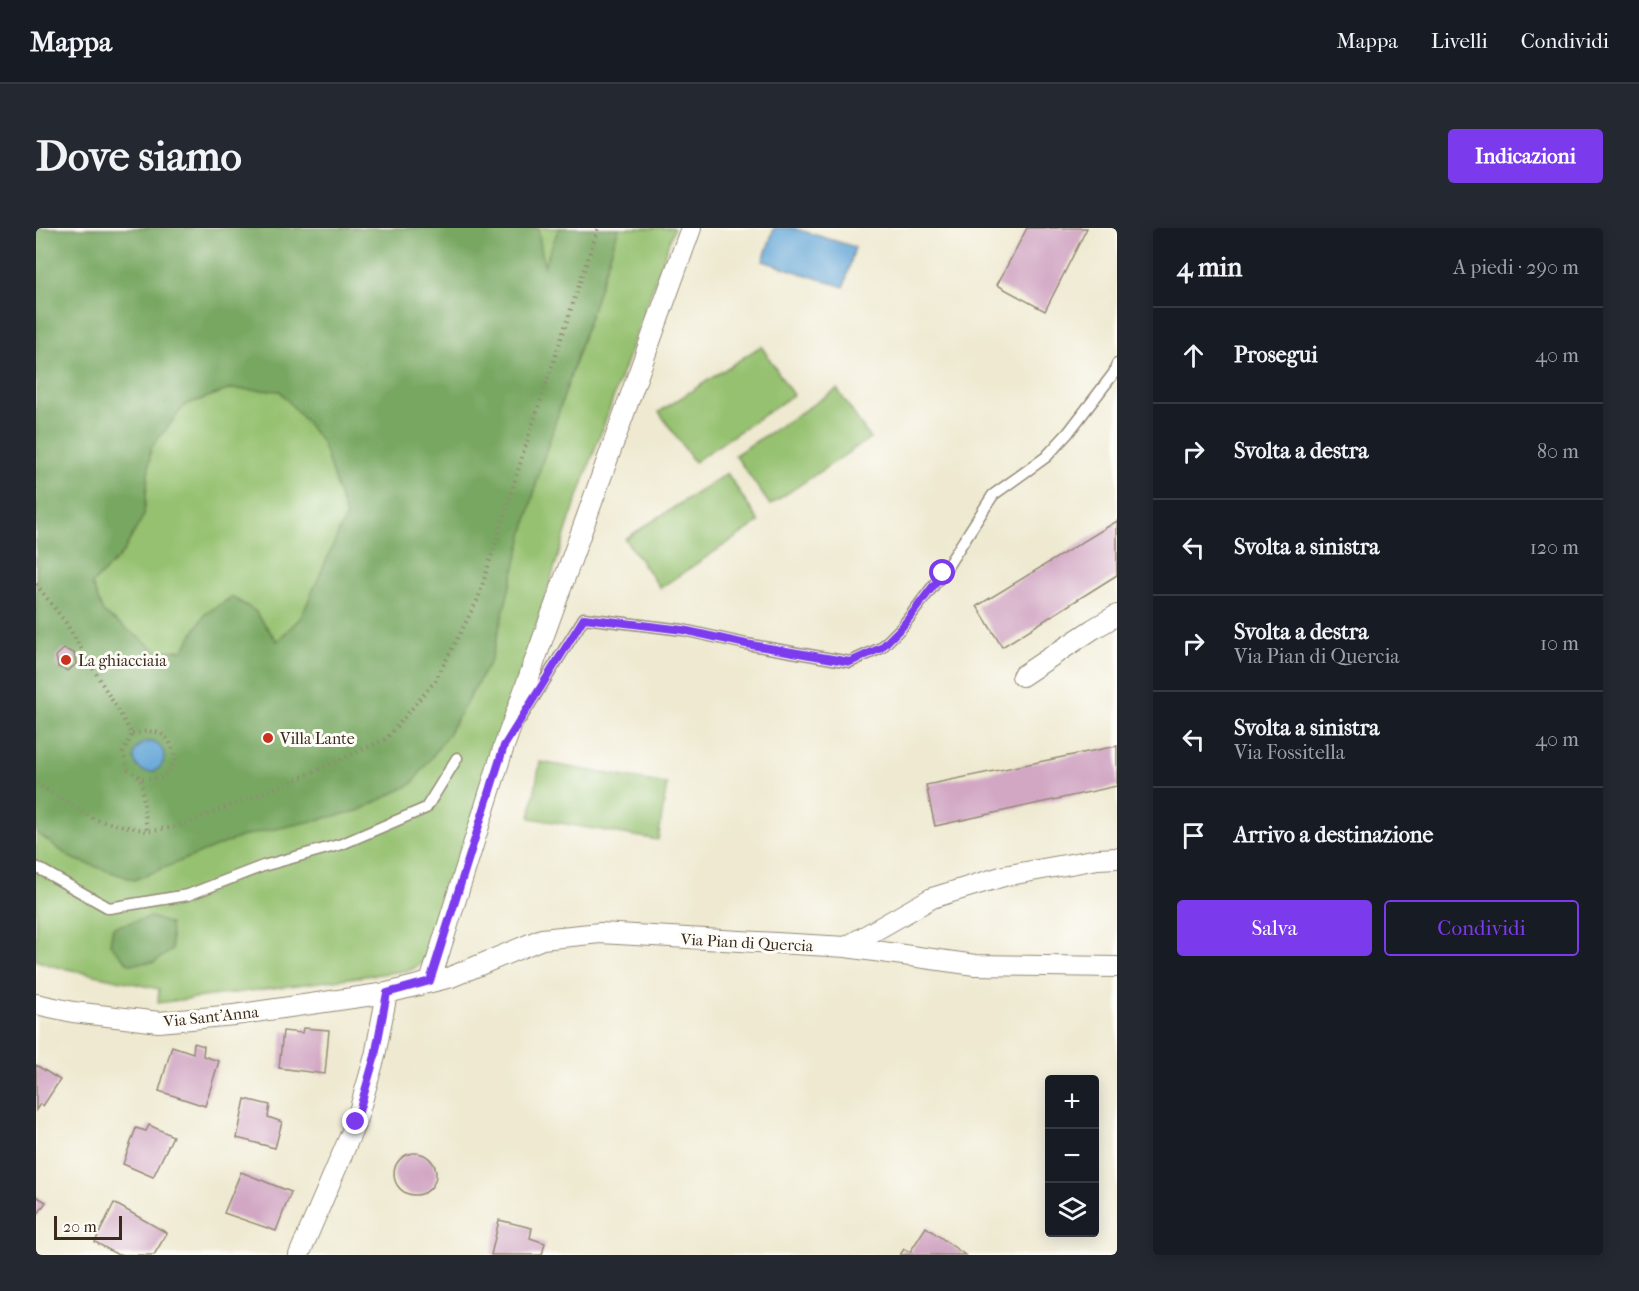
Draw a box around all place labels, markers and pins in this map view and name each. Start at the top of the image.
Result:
place label: La ghiacciaia [78,651,167,670]
marker: La ghiacciaia [59,653,73,667]
place label: Villa Lante [279,729,355,748]
marker: Villa Lante [261,731,275,745]

